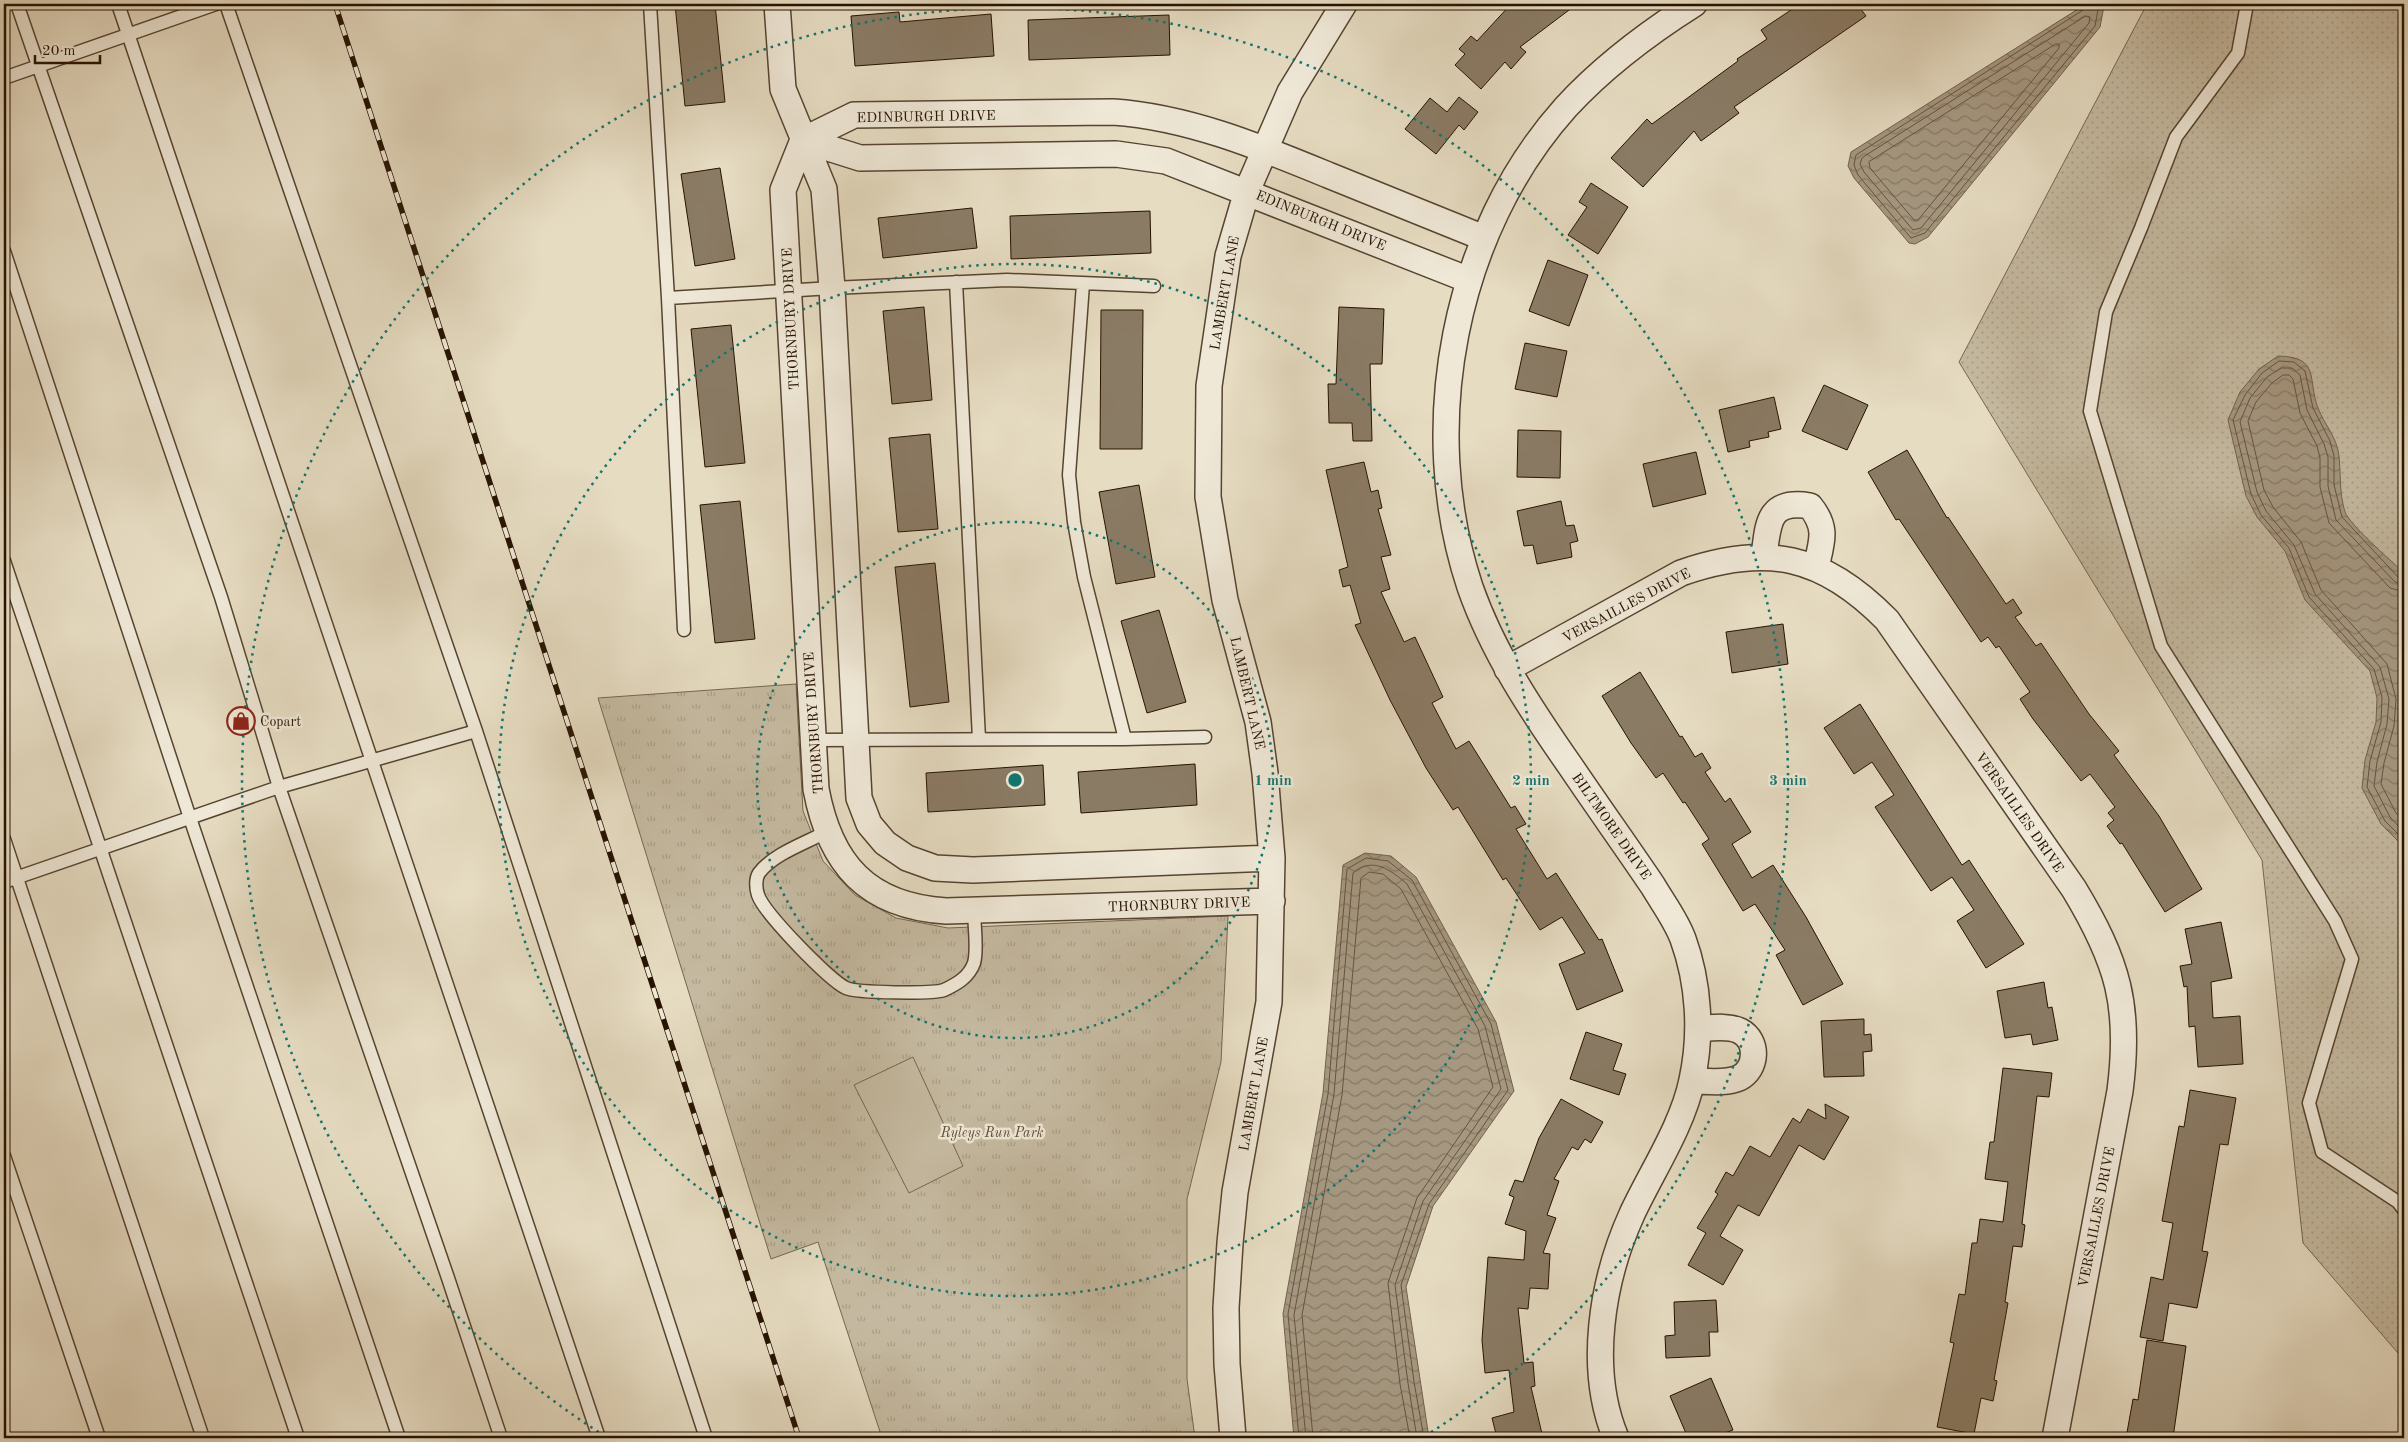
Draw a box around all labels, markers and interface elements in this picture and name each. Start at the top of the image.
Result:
scale bar [35,32,100,64]
text: 20 m [42,44,76,59]
street label: EDINBURGH DRIVE [856,109,996,125]
street label: EDINBURGH DRIVE [1253,188,1388,253]
street label: LAMBERT LANE [1208,235,1242,351]
street label: THORNBURY DRIVE [780,247,802,390]
street label: VERSAILLES DRIVE [1560,566,1693,646]
street label: LAMBERT LANE [1227,635,1267,751]
street label: THORNBURY DRIVE [802,651,826,794]
shop icon: Copart [226,706,256,736]
place label: Copart [260,715,301,729]
street label: VERSAILLES DRIVE [1972,750,2066,875]
centre of rings [1006,771,1024,789]
street label: BILTMORE DRIVE [1569,771,1653,882]
text: 1 min [1254,774,1292,789]
text: 2 min [1512,774,1550,789]
text: 3 min [1769,774,1807,789]
street label: THORNBURY DRIVE [1108,896,1250,914]
street label: LAMBERT LANE [1237,1036,1271,1152]
park label: Ryleys Run Park [940,1126,1044,1141]
street label: VERSAILLES DRIVE [2076,1146,2117,1289]

